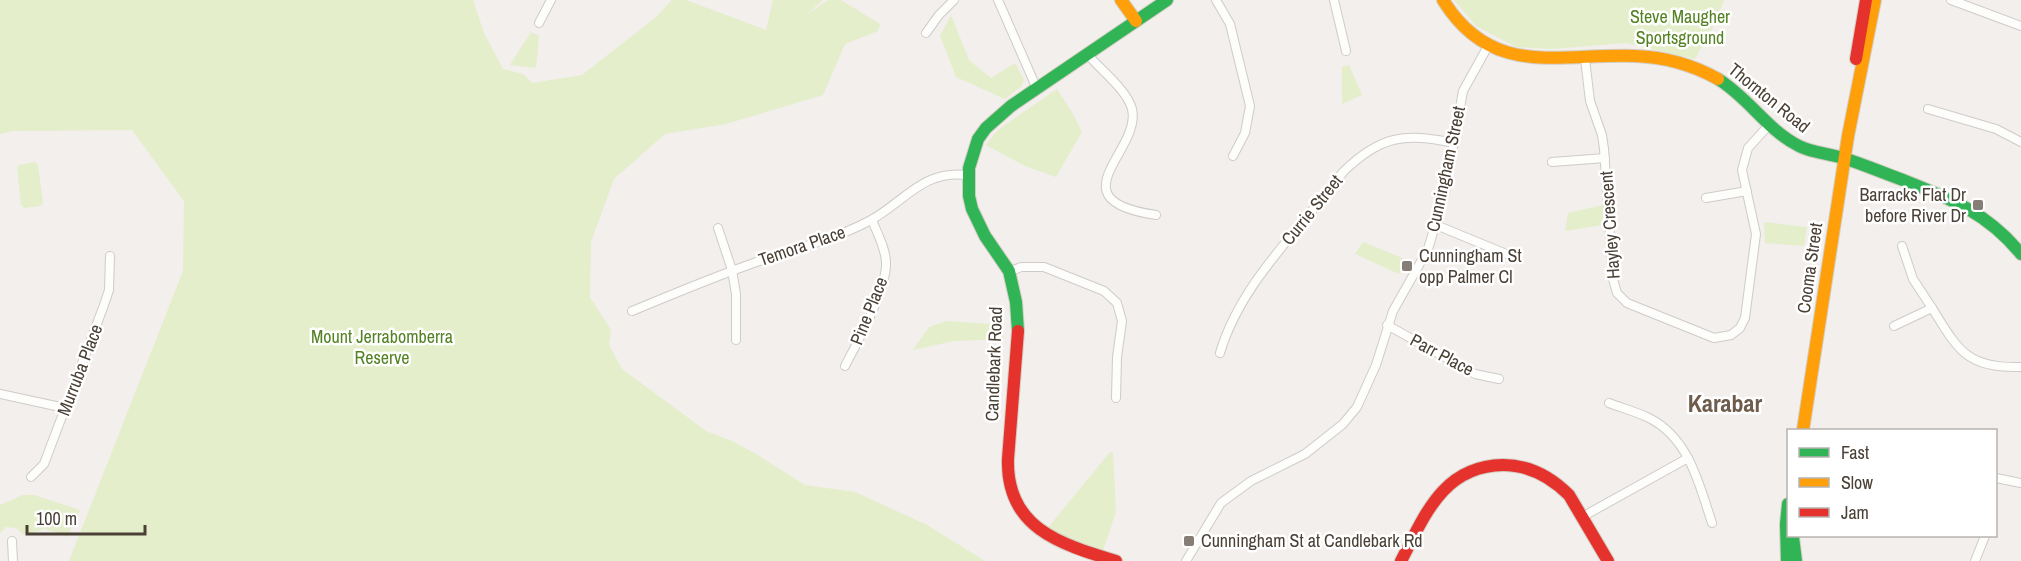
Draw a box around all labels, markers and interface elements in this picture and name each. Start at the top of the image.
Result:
park label: Steve Maugher Sportsground [1630,4,1730,50]
street label: Thornton Road [1723,57,1815,138]
street label: Cunningham Street [1420,104,1471,234]
street label: Currie Street [1275,169,1348,250]
street label: Hayley Crescent [1593,170,1626,280]
place label: Barracks Flat Dr before River Dr [1859,182,1966,228]
marker: Barracks Flat Dr before River Dr [1971,198,1985,212]
street label: Temora Place [755,219,849,272]
street label: Cooma Street [1791,221,1828,315]
place label: Cunningham St opp Palmer Cl [1419,243,1522,289]
marker: Cunningham St opp Palmer Cl [1400,259,1414,273]
street label: Pine Place [844,273,893,349]
street label: Candlebark Road [979,306,1008,422]
street label: Murruba Place [51,321,108,419]
park label: Mount Jerrabomberra Reserve [311,324,453,370]
street label: Parr Place [1406,327,1479,382]
district label: Karabar [1688,387,1763,419]
legend [1787,429,1997,537]
text: Fast [1841,440,1869,465]
text: Slow [1841,470,1873,495]
scale bar [27,498,146,536]
text: Jam [1841,500,1869,525]
text: 100 m [36,506,77,531]
place label: Cunningham St at Candlebark Rd [1201,528,1423,553]
marker: Cunningham St at Candlebark Rd [1182,534,1196,548]

